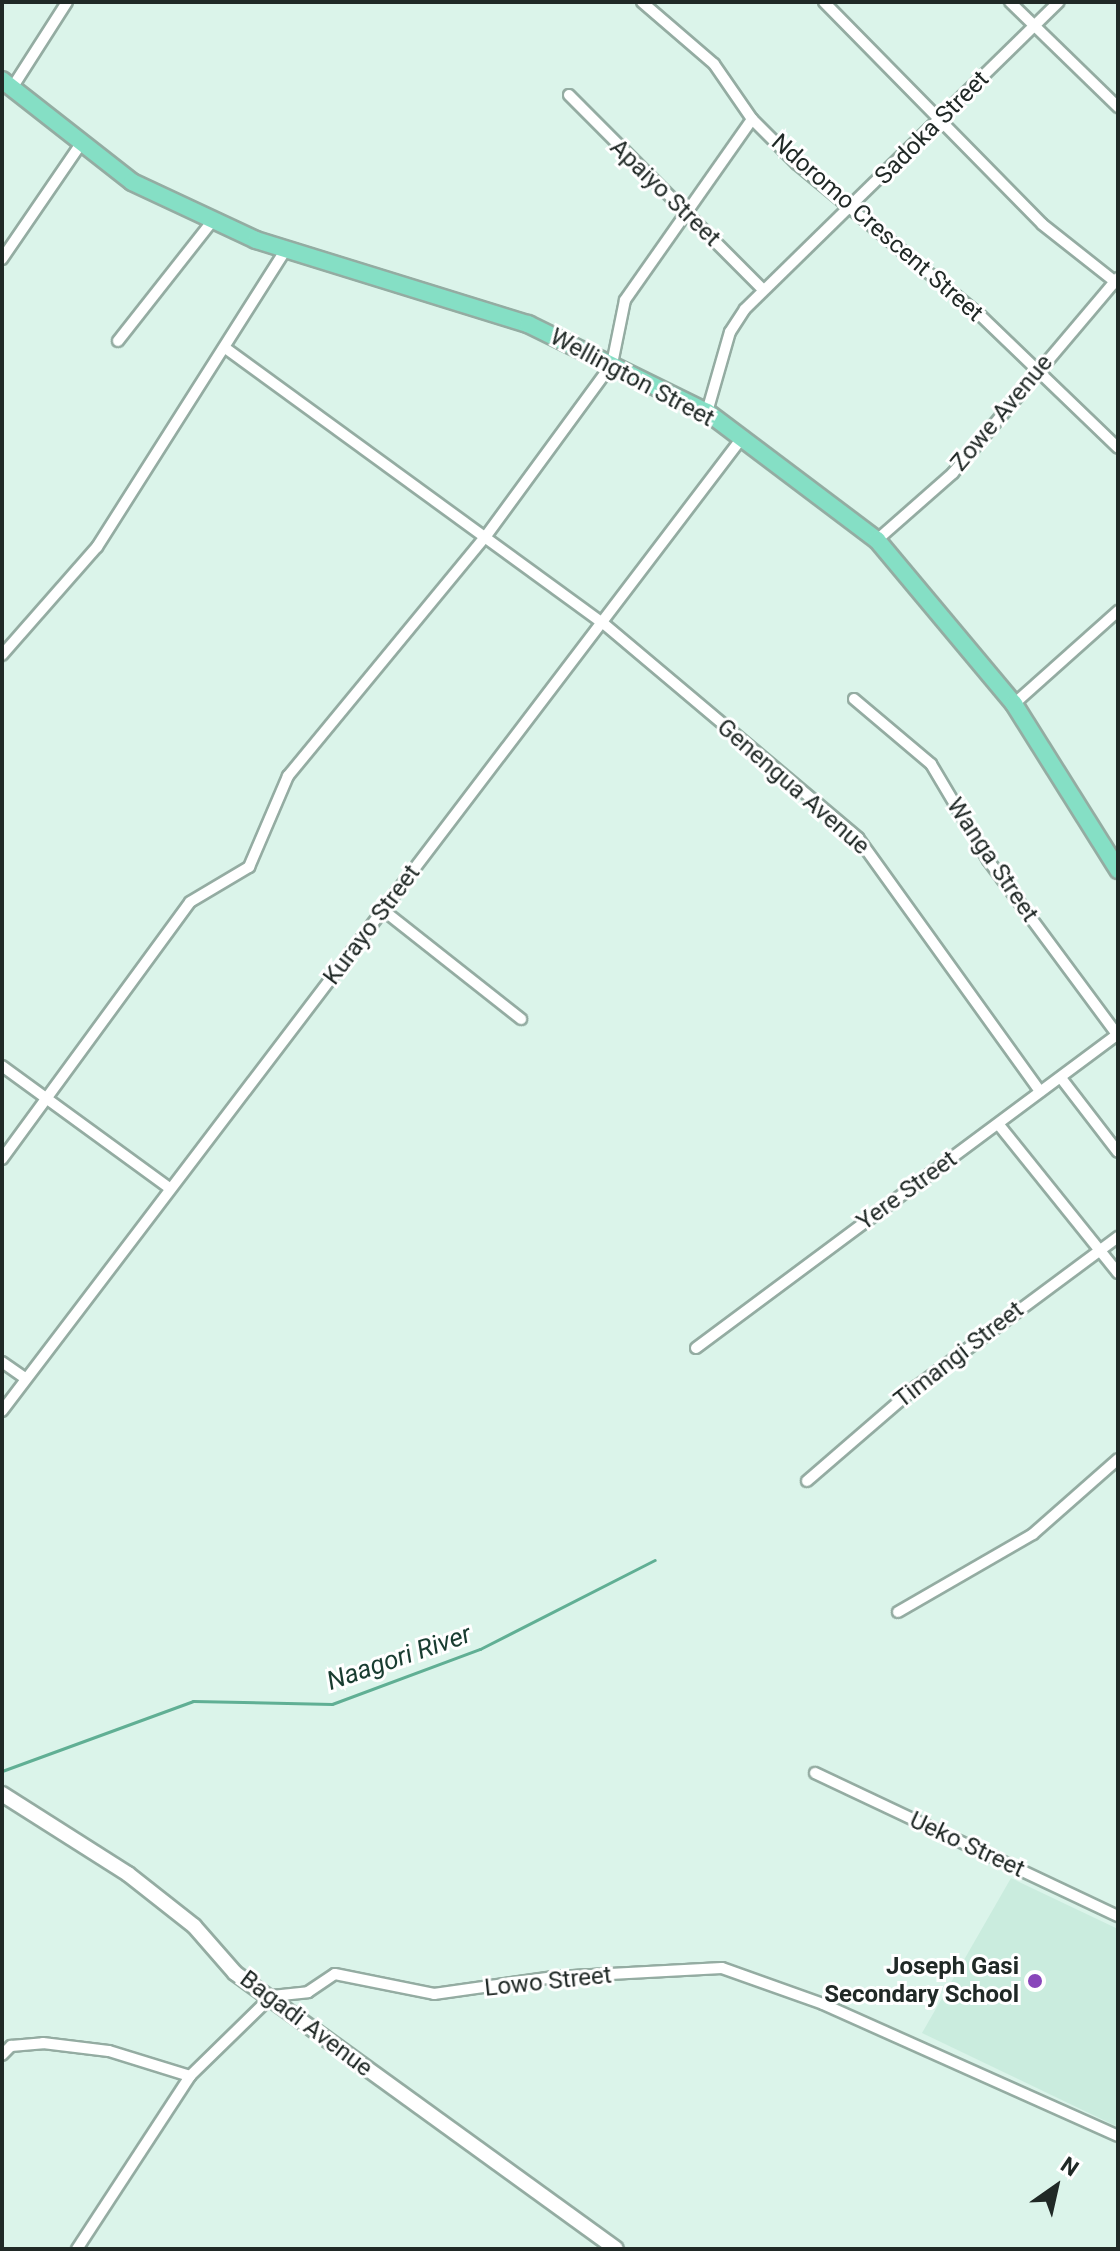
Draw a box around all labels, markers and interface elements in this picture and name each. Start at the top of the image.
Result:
street label: Sadoka Street [869,65,995,191]
street label: Ndoromo Crescent Street [765,128,989,328]
street label: Apaiyo Street [604,133,726,253]
street label: Wellington Street [545,323,719,433]
street label: Zowe Avenue [945,349,1059,477]
street label: Genengua Avenue [711,713,875,861]
street label: Wanga Street [940,793,1044,927]
street label: Kurayo Street [318,859,426,991]
street label: Yere Street [851,1145,963,1237]
street label: Timangi Street [889,1296,1029,1414]
water label: Naagori River [323,1619,475,1697]
street label: Ueko Street [905,1806,1029,1884]
place label: Joseph Gasi Secondary School [824,1953,1019,2009]
street label: Lowo Street [483,1961,613,2003]
street label: Bagadi Avenue [234,1965,378,2083]
marker: Joseph Gasi Secondary School [1026,1972,1044,1990]
north arrow [1016,2147,1096,2227]
text: N [1056,2152,1083,2181]

